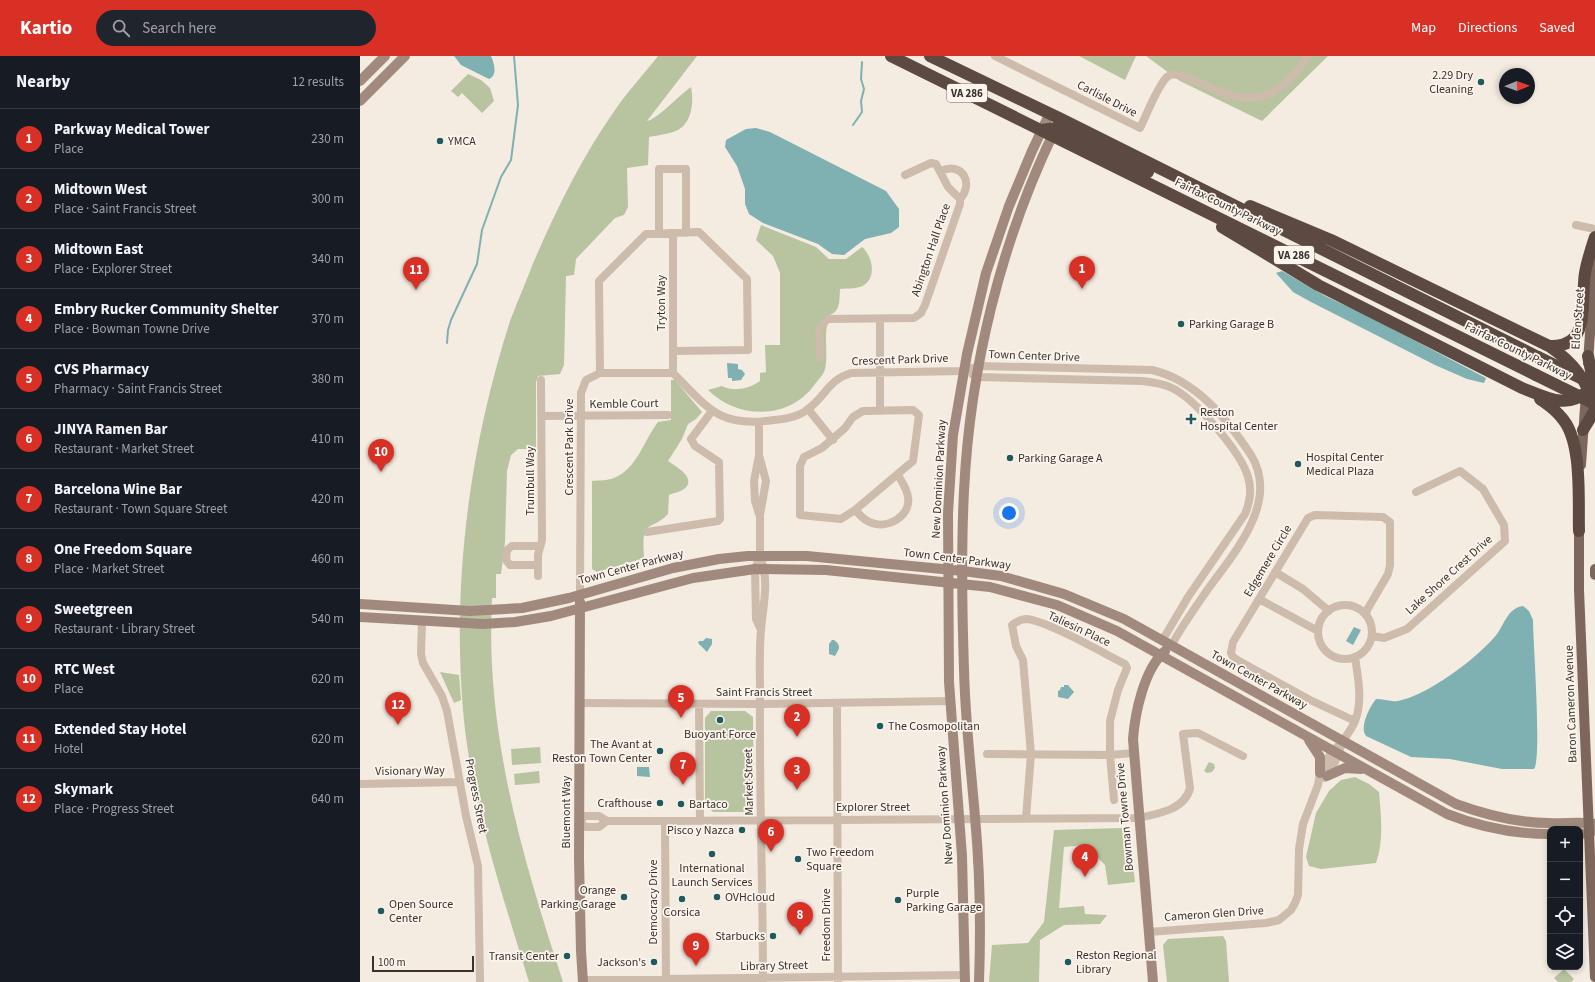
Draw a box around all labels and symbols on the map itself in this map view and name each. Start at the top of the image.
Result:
place label: 2.29 Dry Cleaning [1429,67,1473,98]
north arrow [1499,68,1535,104]
street label: Carlisle Drive [1074,77,1140,121]
marker: 2.29 Dry Cleaning [1476,77,1486,87]
road number: VA 286 [947,84,987,102]
place label: YMCA [447,133,476,150]
marker: YMCA [435,136,445,146]
street label: Fairfax County Parkway [1172,174,1285,240]
street label: Abington Hall Place [907,201,955,299]
road number: VA 286 [1274,246,1314,264]
pin: 1 [1069,256,1095,289]
pin: 11 [403,257,429,290]
street label: Tryton Way [653,275,670,331]
street label: Elden Street [1567,288,1589,350]
place label: Parking Garage B [1189,316,1274,333]
street label: Fairfax County Parkway [1462,318,1575,384]
marker: Parking Garage B [1176,319,1186,329]
street label: Town Center Drive [988,346,1080,366]
street label: Crescent Park Drive [851,350,949,370]
street label: Kemble Court [589,395,659,413]
street label: Crescent Park Drive [561,399,578,495]
place label: Reston Hospital Center [1200,404,1278,435]
marker: Reston Hospital Center [1185,413,1197,425]
street label: New Dominion Parkway [927,419,951,539]
pin: 10 [368,439,394,472]
street label: Trumbull Way [522,446,539,516]
place label: Hospital Center Medical Plaza [1306,449,1384,480]
place label: Parking Garage A [1018,450,1103,467]
marker: Parking Garage A [1005,453,1015,463]
marker: Hospital Center Medical Plaza [1293,459,1303,469]
your location [999,503,1019,523]
street label: Edgemere Circle [1240,522,1296,600]
street label: Lake Shore Crest Drive [1402,531,1496,619]
street label: Town Center Parkway [902,544,1012,574]
street label: Town Center Parkway [577,545,686,589]
street label: Taliesin Place [1045,607,1113,651]
street label: Baron Cameron Avenue [1560,645,1582,763]
street label: Town Center Parkway [1208,646,1311,714]
street label: Saint Francis Street [716,684,812,701]
pin: 5 [668,685,694,718]
pin: 12 [385,692,411,725]
pin: 2 [784,704,810,737]
marker: Buoyant Force [715,715,725,725]
place label: The Cosmopolitan [888,718,980,735]
marker: The Cosmopolitan [875,721,885,731]
place label: Buoyant Force [684,726,756,743]
place label: The Avant at Reston Town Center [552,736,653,767]
street label: New Dominion Parkway [932,745,958,865]
marker: The Avant at Reston Town Center [655,746,665,756]
street label: Market Street [740,748,758,816]
pin: 7 [670,752,696,785]
street label: Progress Street [460,757,492,835]
pin: 3 [784,757,810,790]
street label: Visionary Way [375,762,445,780]
street label: Bowman Towne Drive [1112,762,1138,872]
street label: Bluemont Way [558,775,575,848]
place label: Crafthouse [598,795,652,812]
place label: Bartaco [689,796,728,813]
marker: Crafthouse [655,798,665,808]
marker: Bartaco [676,799,686,809]
street label: Explorer Street [836,799,910,816]
pin: 6 [758,819,784,852]
place label: Pisco y Nazca [667,822,734,839]
marker: Pisco y Nazca [737,825,747,835]
place label: Two Freedom Square [806,844,874,875]
pin: 4 [1072,844,1098,877]
marker: International Launch Services [707,849,717,859]
marker: Two Freedom Square [793,854,803,864]
street label: Democracy Drive [645,860,662,944]
place label: International Launch Services [672,860,752,891]
place label: Orange Parking Garage [540,882,616,913]
place label: Purple Parking Garage [906,885,982,916]
street label: Freedom Drive [818,888,835,962]
place label: OVHcloud [725,889,775,906]
marker: Orange Parking Garage [619,892,629,902]
marker: OVHcloud [712,892,722,902]
marker: Corsica [677,894,687,904]
marker: Purple Parking Garage [893,895,903,905]
place label: Open Source Center [389,896,453,927]
pin: 8 [787,902,813,935]
street label: Cameron Glen Drive [1164,902,1264,926]
place label: Corsica [664,904,700,921]
marker: Open Source Center [376,906,386,916]
place label: Starbucks [715,928,765,945]
marker: Starbucks [768,931,778,941]
pin: 9 [683,933,709,966]
place label: Reston Regional Library [1076,947,1157,978]
place label: Transit Center [489,948,560,965]
marker: Transit Center [562,951,572,961]
scale bar [372,954,474,973]
place label: Jackson's [597,954,646,971]
marker: Jackson's [649,957,659,967]
street label: Library Street [740,957,808,975]
marker: Reston Regional Library [1063,957,1073,967]

